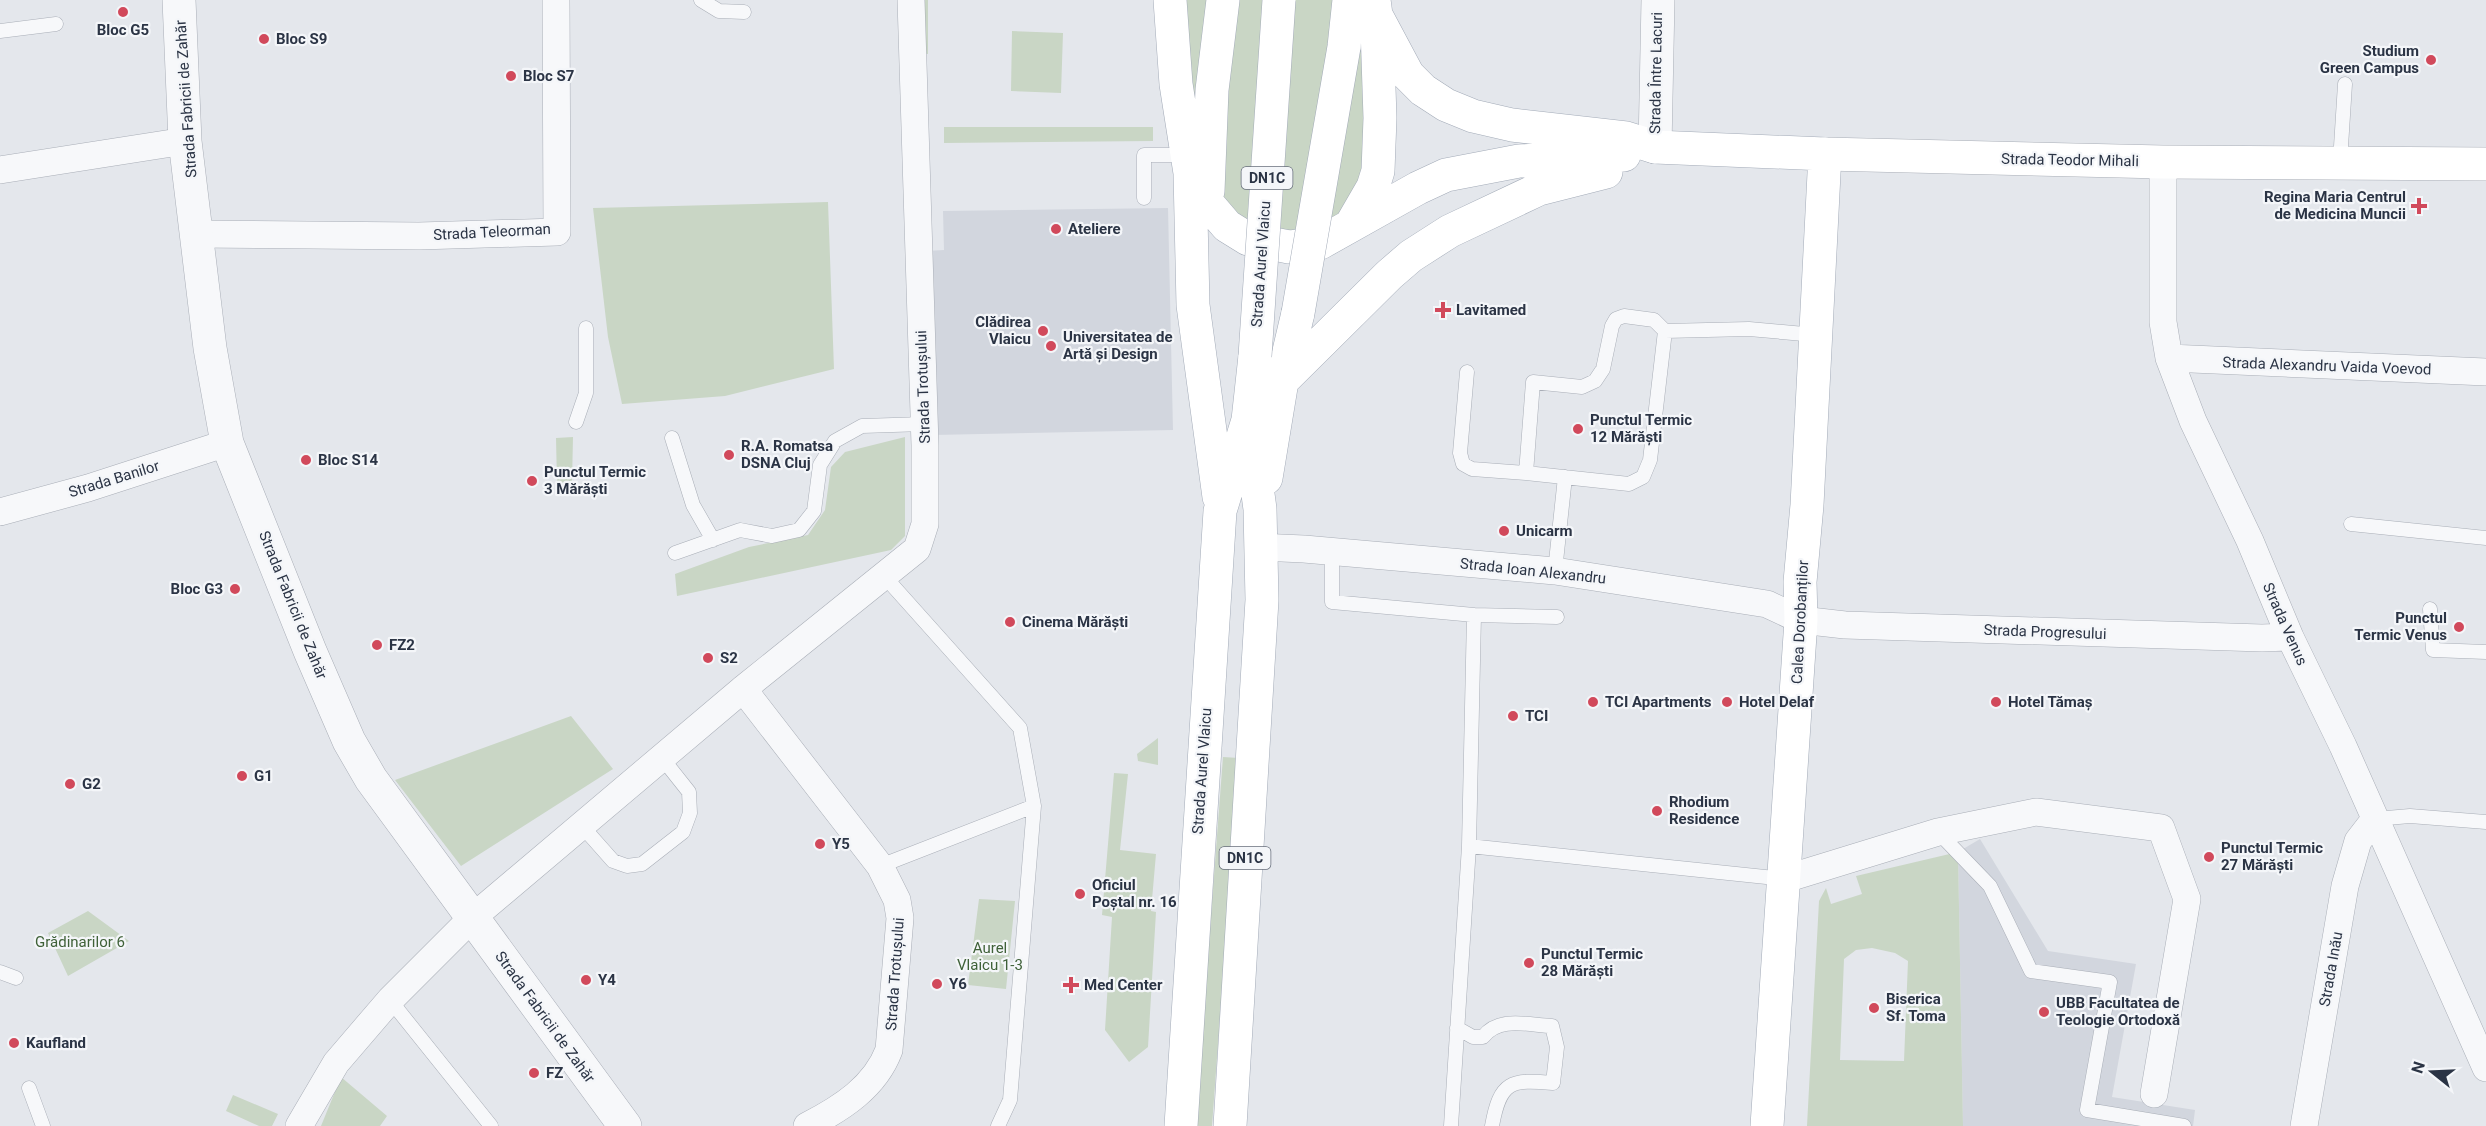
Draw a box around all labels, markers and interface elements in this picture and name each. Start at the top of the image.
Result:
marker: Bloc G5 [116,5,130,19]
street label: Strada Între Lacuri [1646,12,1666,134]
street label: Strada Fabricii de Zahăr [172,20,200,178]
place label: Bloc G5 [97,21,149,39]
place label: Bloc S9 [276,30,327,48]
marker: Bloc S9 [257,32,271,46]
place label: Studium Green Campus [2320,42,2419,77]
marker: Studium Green Campus [2424,53,2438,67]
place label: Bloc S7 [523,67,574,85]
marker: Bloc S7 [504,69,518,83]
street label: Strada Teodor Mihali [2001,150,2139,170]
road number: DN1C [1242,167,1292,189]
place label: Regina Maria Centrul de Medicina Muncii [2264,188,2406,223]
marker: Regina Maria Centrul de Medicina Muncii [2410,197,2428,215]
street label: Strada Aurel Vlaicu [1248,200,1274,328]
street label: Strada Teleorman [433,220,551,244]
place label: Ateliere [1068,220,1121,238]
marker: Ateliere [1049,222,1063,236]
marker: Lavitamed [1434,301,1452,319]
place label: Lavitamed [1456,301,1526,319]
place label: Clădirea Vlaicu [975,313,1031,348]
marker: Clădirea Vlaicu [1036,324,1050,338]
place label: Universitatea de Artă și Design [1063,328,1173,363]
street label: Strada Trotușului [912,330,934,444]
marker: Universitatea de Artă și Design [1044,339,1058,353]
street label: Strada Alexandru Vaida Voevod [2222,353,2432,379]
place label: Punctul Termic 12 Mărăști [1590,411,1692,446]
marker: Punctul Termic 12 Mărăști [1571,422,1585,436]
place label: R.A. Romatsa DSNA Cluj [741,437,833,472]
marker: R.A. Romatsa DSNA Cluj [722,448,736,462]
place label: Bloc S14 [318,451,378,469]
marker: Bloc S14 [299,453,313,467]
street label: Strada Banilor [67,457,161,501]
place label: Punctul Termic 3 Mărăști [544,463,646,498]
marker: Punctul Termic 3 Mărăști [525,474,539,488]
place label: Unicarm [1516,522,1573,540]
marker: Unicarm [1497,524,1511,538]
street label: Strada Fabricii de Zahăr [255,528,331,682]
street label: Strada Ioan Alexandru [1459,554,1607,588]
street label: Calea Dorobanților [1788,560,1812,684]
place label: Bloc G3 [171,580,223,598]
street label: Strada Venus [2259,580,2311,668]
marker: Bloc G3 [228,582,242,596]
place label: Punctul Termic Venus [2354,609,2447,644]
place label: Cinema Mărăști [1022,613,1128,631]
marker: Cinema Mărăști [1003,615,1017,629]
marker: Punctul Termic Venus [2452,620,2466,634]
street label: Strada Progresului [1983,621,2107,643]
place label: FZ2 [389,636,415,654]
marker: FZ2 [370,638,384,652]
place label: S2 [720,649,738,667]
marker: S2 [701,651,715,665]
place label: TCI Apartments [1605,693,1712,711]
place label: Hotel Delaf [1739,693,1815,711]
place label: Hotel Tămaș [2008,693,2093,711]
marker: TCI Apartments [1586,695,1600,709]
marker: Hotel Delaf [1720,695,1734,709]
marker: Hotel Tămaș [1989,695,2003,709]
street label: Strada Aurel Vlaicu [1189,707,1215,835]
place label: TCI [1525,707,1548,725]
marker: TCI [1506,709,1520,723]
place label: G1 [254,767,273,785]
marker: G1 [235,769,249,783]
place label: G2 [82,775,101,793]
marker: G2 [63,777,77,791]
place label: Rhodium Residence [1669,793,1739,828]
marker: Rhodium Residence [1650,804,1664,818]
place label: Y5 [832,835,850,853]
marker: Y5 [813,837,827,851]
place label: Punctul Termic 27 Mărăști [2221,839,2323,874]
road number: DN1C [1220,847,1270,869]
marker: Punctul Termic 27 Mărăști [2202,850,2216,864]
place label: Oficiul Poștal nr. 16 [1092,876,1177,911]
marker: Oficiul Poștal nr. 16 [1073,887,1087,901]
street label: Strada Trotușului [882,917,908,1031]
street label: Strada Inău [2316,930,2346,1008]
park label: Grădinarilor 6 [35,933,125,951]
park label: Aurel Vlaicu 1-3 [957,939,1023,974]
place label: Punctul Termic 28 Mărăști [1541,945,1643,980]
street label: Strada Fabricii de Zahăr [491,948,599,1086]
marker: Punctul Termic 28 Mărăști [1522,956,1536,970]
place label: Y4 [598,971,616,989]
marker: Y4 [579,973,593,987]
place label: Y6 [949,975,967,993]
marker: Med Center [1062,976,1080,994]
place label: Med Center [1084,976,1163,994]
marker: Y6 [930,977,944,991]
place label: Biserica Sf. Toma [1886,990,1946,1025]
place label: UBB Facultatea de Teologie Ortodoxă [2056,994,2180,1029]
marker: Biserica Sf. Toma [1867,1001,1881,1015]
marker: UBB Facultatea de Teologie Ortodoxă [2037,1005,2051,1019]
place label: Kaufland [26,1034,86,1052]
marker: Kaufland [7,1036,21,1050]
north arrow [2402,1042,2462,1102]
text: N [2407,1059,2429,1076]
place label: FZ [546,1064,563,1082]
marker: FZ [527,1066,541,1080]

